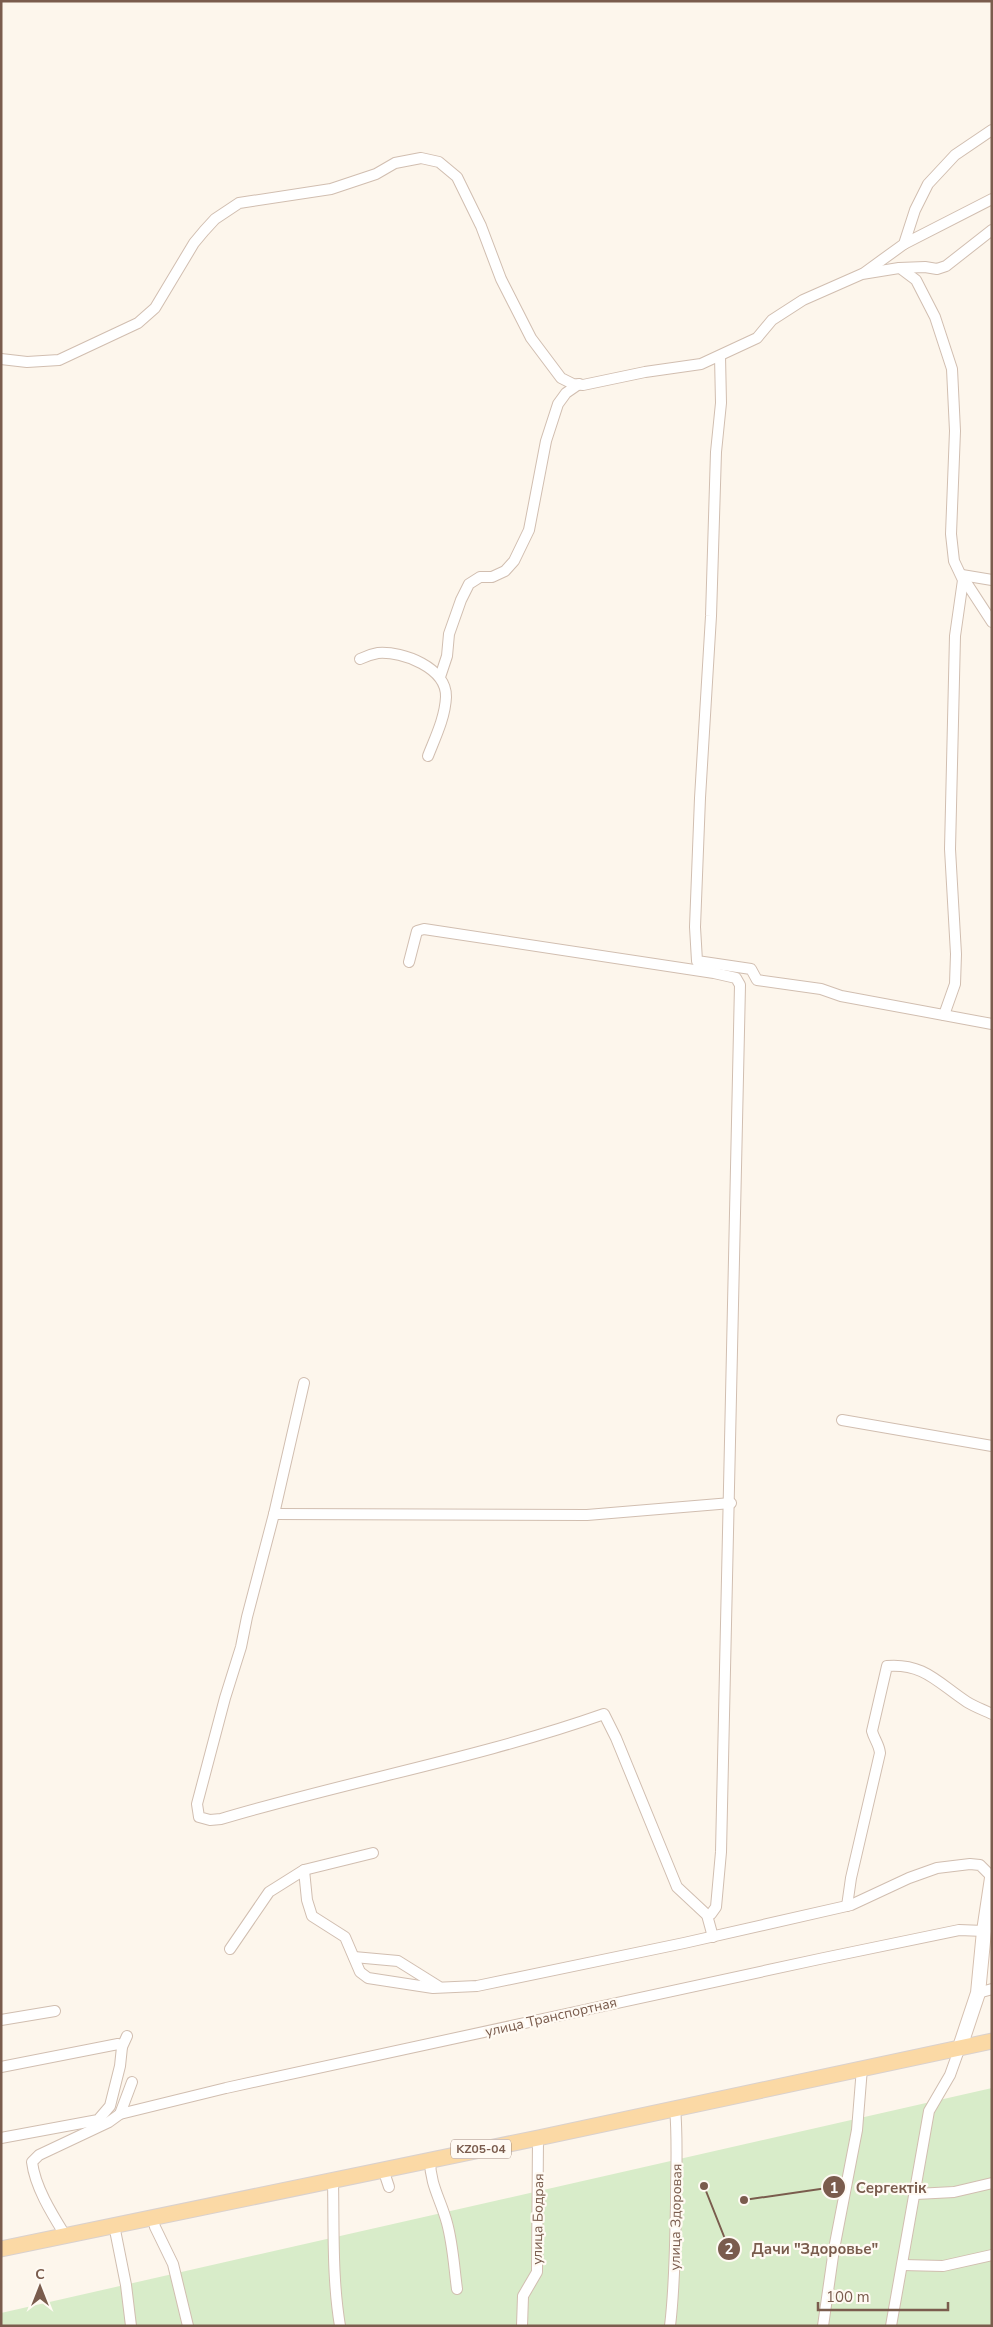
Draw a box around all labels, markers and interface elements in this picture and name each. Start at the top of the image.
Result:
street label: улица Транспортная [483,1993,619,2041]
road number: KZ05-04 [451,2140,511,2158]
street label: улица Здоровая [666,2163,686,2271]
callout: Сергектік [821,2172,937,2202]
street label: улица Бодрая [528,2173,548,2265]
text: 1 [829,2178,839,2198]
text: Сергектік [856,2178,927,2198]
callout: Дачи "Здоровье" [717,2234,888,2264]
text: 2 [724,2239,734,2259]
text: Дачи "Здоровье" [752,2239,878,2259]
north arrow [15,2262,65,2312]
text: С [35,2265,45,2284]
scale bar [818,2280,948,2312]
text: 100 m [826,2287,870,2307]

